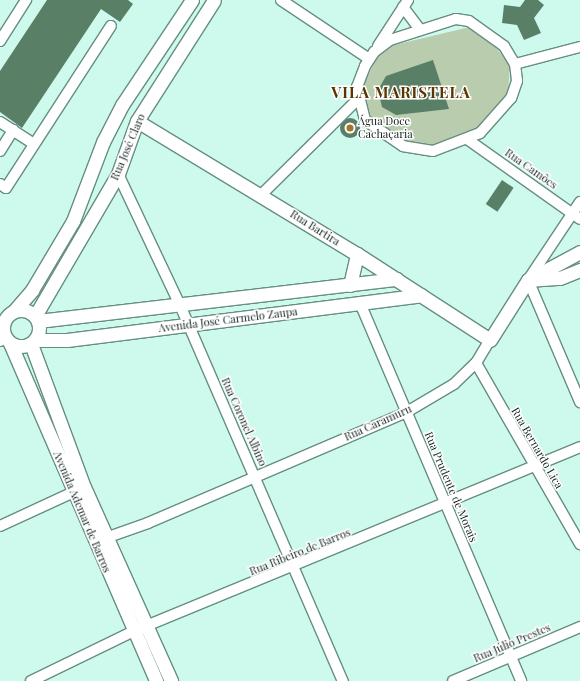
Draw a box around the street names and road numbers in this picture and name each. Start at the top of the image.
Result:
street label: Rua José Claro [108,112,148,182]
street label: Rua Camões [502,146,560,192]
street label: Rua Bartira [288,207,342,249]
street label: Avenida José Carmelo Zaupa [158,305,298,335]
street label: Rua Coronel Albino [218,375,270,469]
street label: Rua Caramuru [342,402,414,444]
street label: Rua Bernardo Lica [508,405,566,491]
street label: Rua Prudente de Morais [422,430,480,544]
street label: Avenida Ademar de Barros [50,449,114,575]
street label: Rua Ribeiro de Barros [247,526,353,578]
street label: Rua Júlio Prestes [471,621,553,665]

